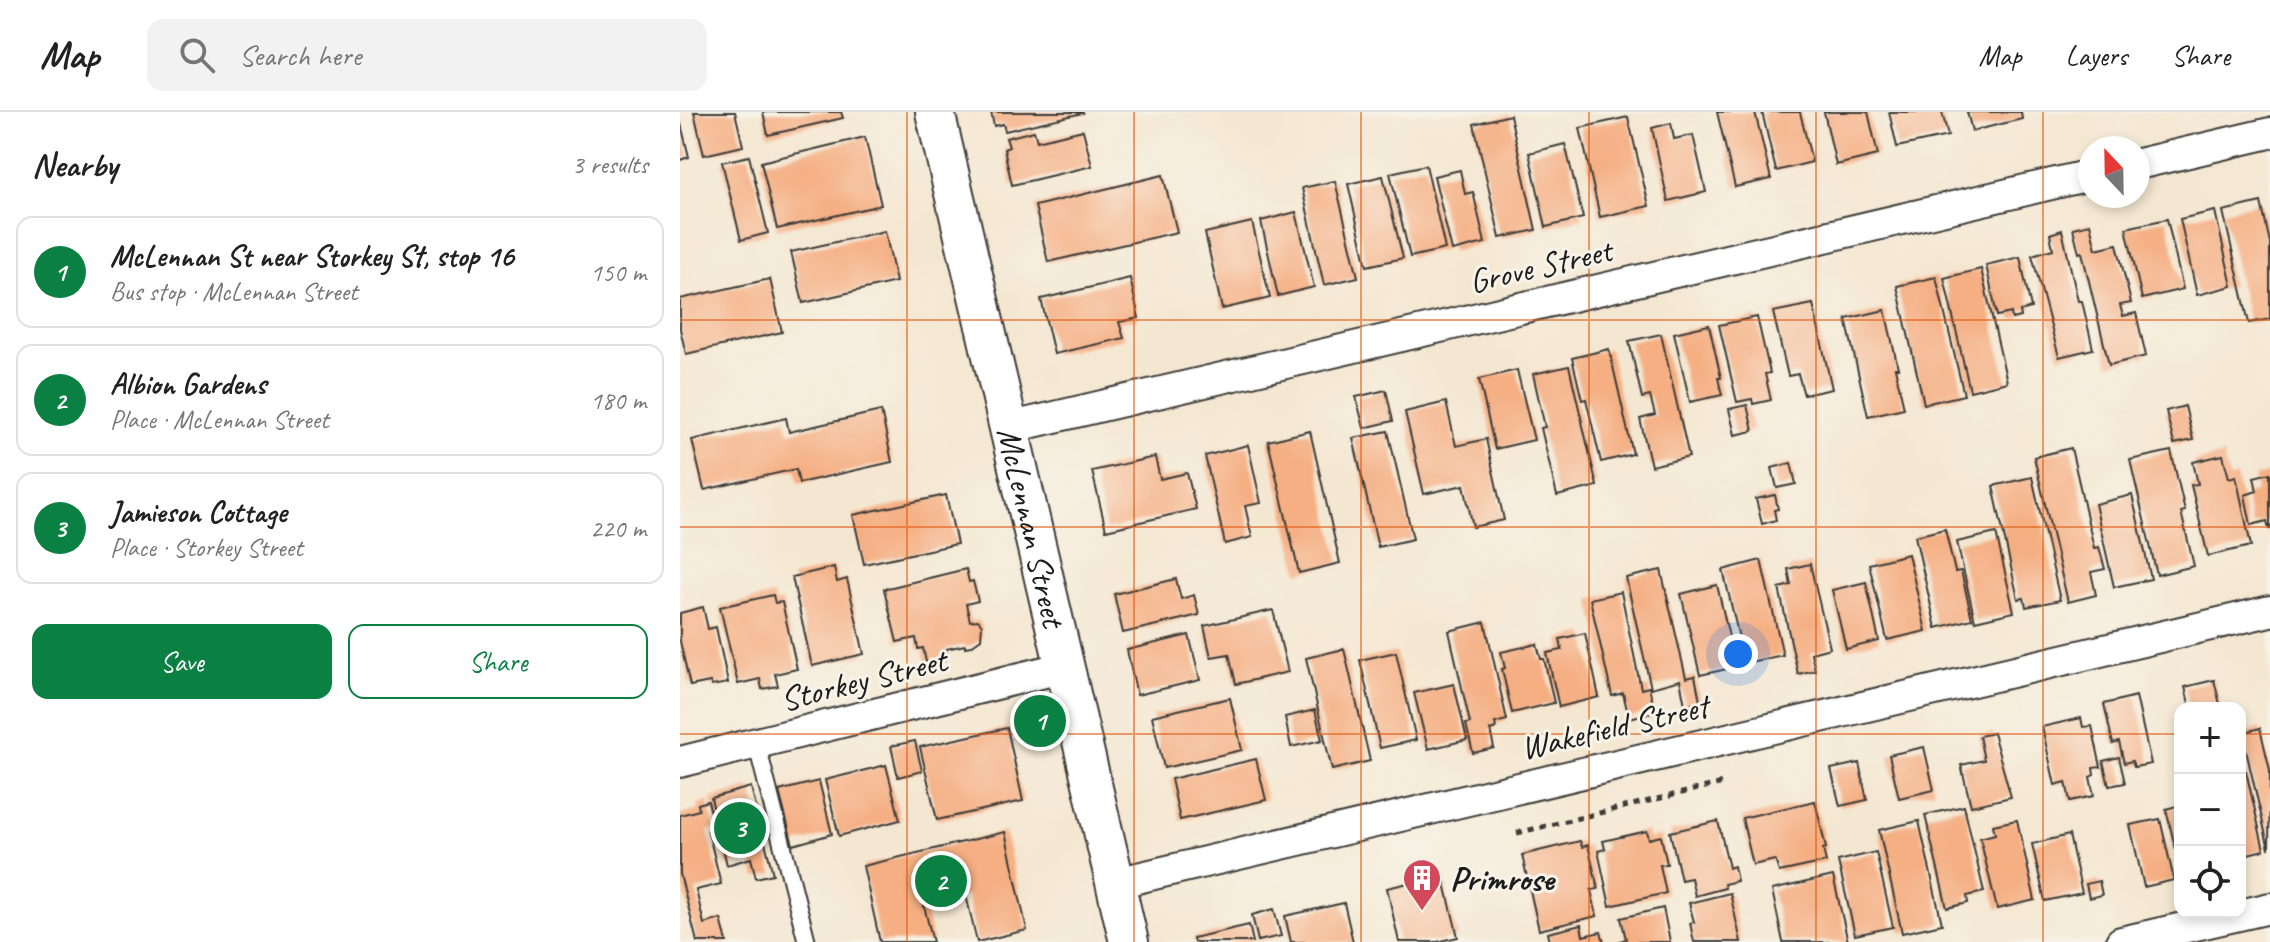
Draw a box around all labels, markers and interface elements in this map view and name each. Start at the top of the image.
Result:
search box [147,19,707,91]
text: Map [40,32,99,79]
icon: search [175,33,219,77]
text: Search here [239,36,361,74]
text: Map [1979,38,2022,73]
text: Layers [2066,38,2127,73]
text: Share [2171,38,2230,73]
north arrow [2078,136,2150,208]
text: Nearby [32,143,118,186]
text: 3 results [572,148,648,181]
street label: Grove Street [1465,227,1619,303]
text: McLennan St near Storkey St, stop 16 [110,237,514,275]
text: 1 [54,256,66,289]
text: 150 m [590,256,646,289]
text: Bus stop · McLennan Street [110,275,358,308]
text: Albion Gardens [110,365,266,403]
text: 2 [54,384,66,417]
text: 180 m [590,384,646,417]
text: Place · McLennan Street [110,403,329,436]
street label: McLennan Street [987,423,1076,634]
text: Jamieson Cottage [110,493,286,531]
text: 3 [54,512,66,545]
text: 220 m [590,512,646,545]
text: Place · Storkey Street [110,531,303,564]
button: Save [32,624,332,699]
button: Share [348,624,648,699]
your location [1718,634,1758,674]
street label: Storkey Street [776,637,954,721]
street label: Wakefield Street [1516,683,1717,769]
pin: 1 [1014,691,1066,751]
map controls [2174,702,2246,918]
button: + [2174,702,2246,774]
button: − [2174,774,2246,846]
pin: 3 [714,798,766,858]
button: locate [2174,846,2246,918]
pin: 2 [915,851,967,911]
building icon: Primrose [1401,857,1443,912]
place label: Primrose [1450,857,1556,900]

